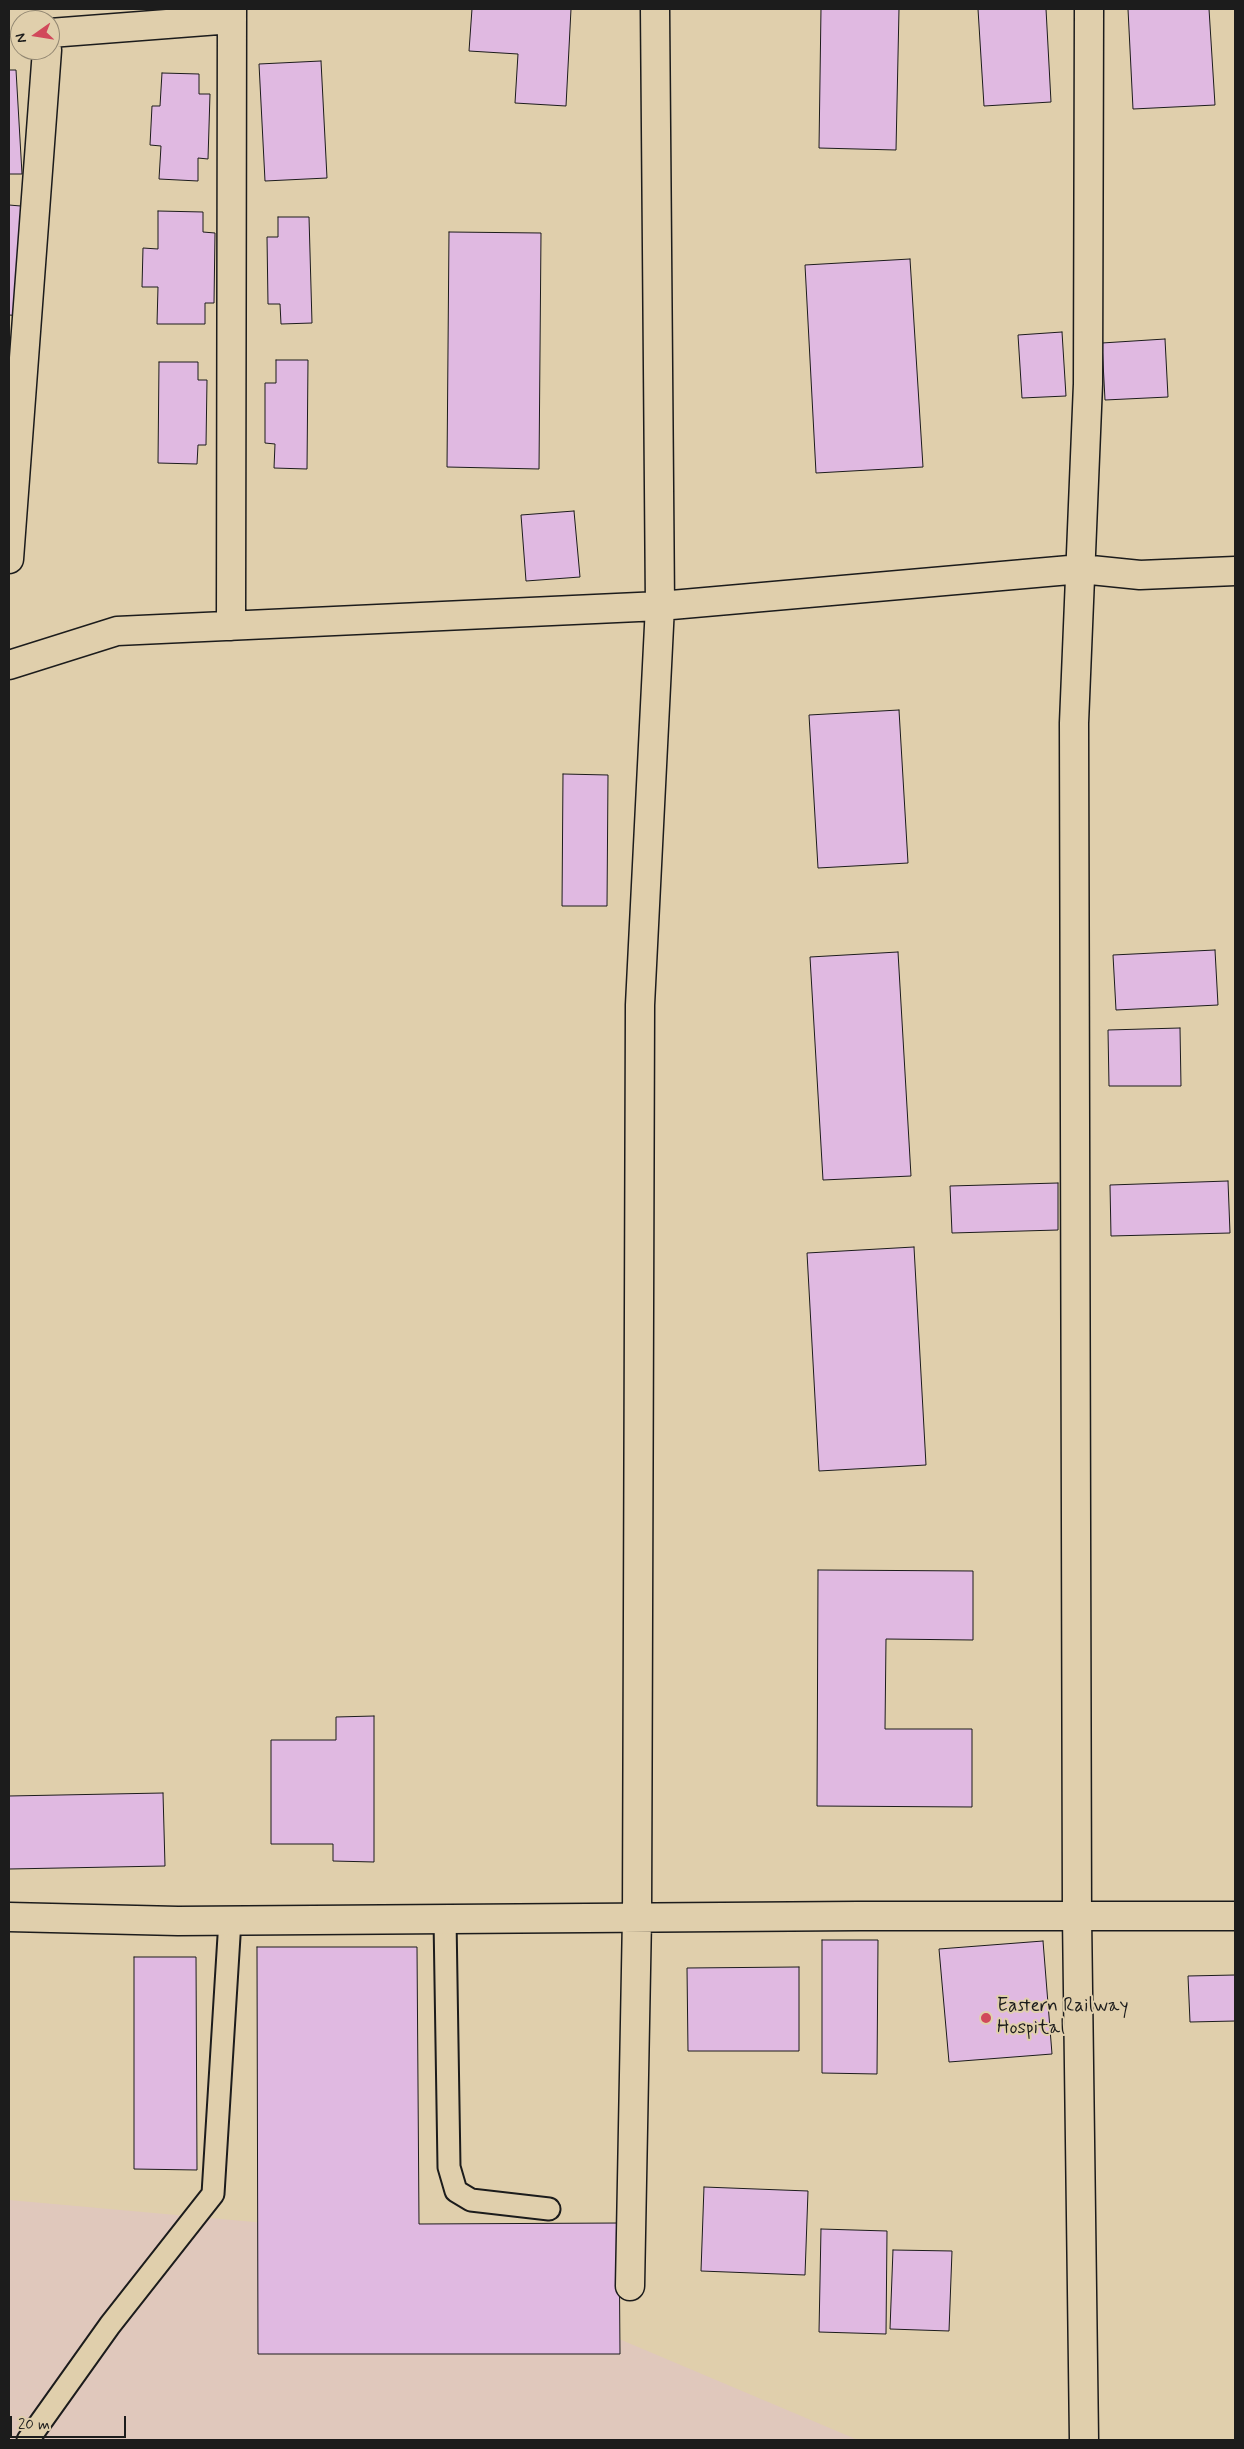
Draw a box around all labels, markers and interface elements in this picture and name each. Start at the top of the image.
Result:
north arrow [10,10,60,60]
text: N [12,32,31,45]
place label: Eastern Railway Hospital [997,1996,1128,2040]
marker: Eastern Railway Hospital [979,2011,993,2025]
scale bar [12,2406,129,2438]
text: 20 m [18,2415,50,2435]

